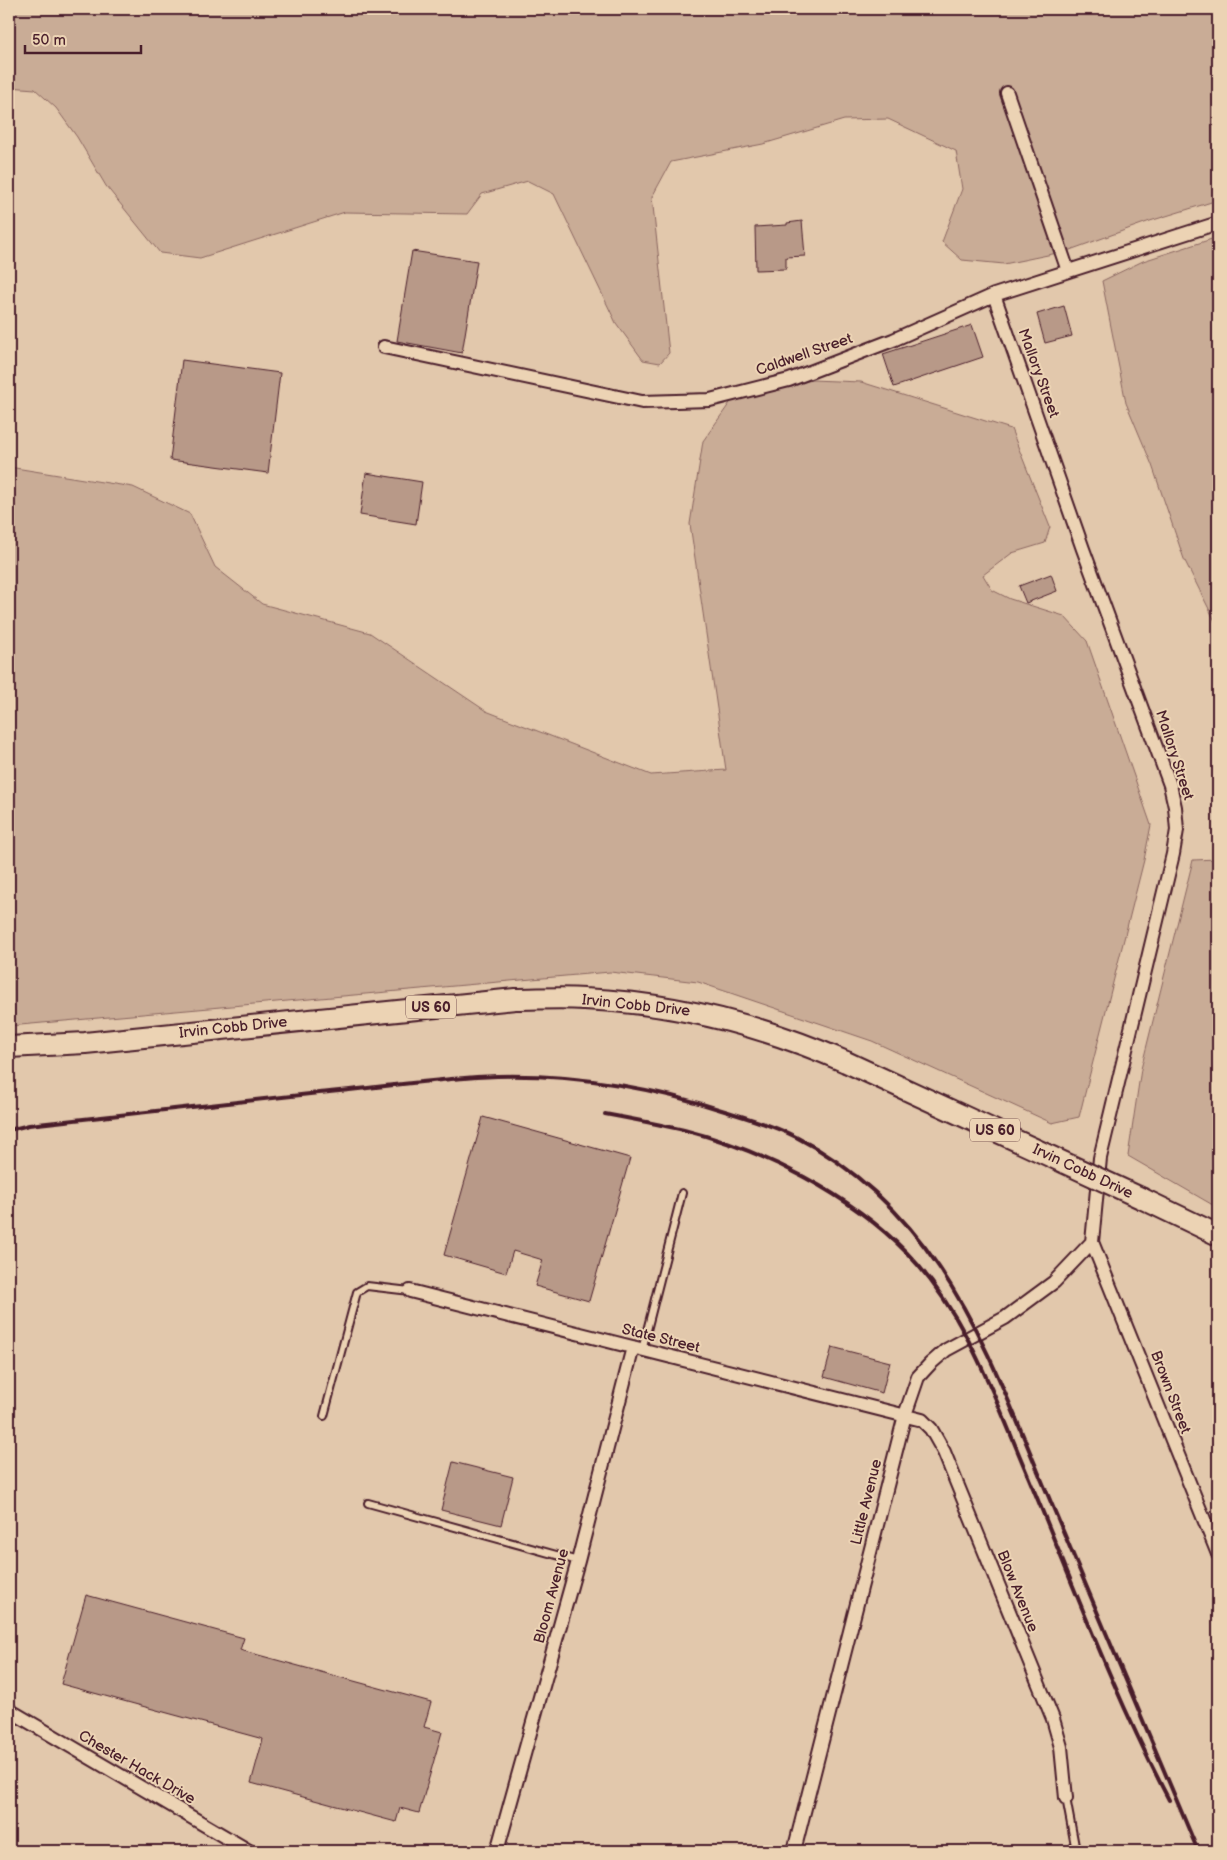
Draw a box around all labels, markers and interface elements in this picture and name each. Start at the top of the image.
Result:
scale bar [25,22,141,54]
text: 50 m [32,31,66,50]
street label: Mallory Street [1014,326,1064,421]
street label: Caldwell Street [753,329,855,380]
street label: Mallory Street [1151,708,1198,803]
street label: Irvin Cobb Drive [581,990,691,1021]
road number: US 60 [406,996,456,1019]
street label: Irvin Cobb Drive [178,1012,288,1043]
road number: US 60 [970,1118,1020,1142]
street label: Irvin Cobb Drive [1030,1140,1136,1203]
street label: State Street [620,1320,702,1357]
street label: Brown Street [1146,1348,1195,1437]
street label: Little Avenue [847,1457,886,1547]
street label: Bloom Avenue [530,1547,573,1646]
street label: Blow Avenue [993,1548,1043,1635]
street label: Chester Hack Drive [75,1726,199,1809]

